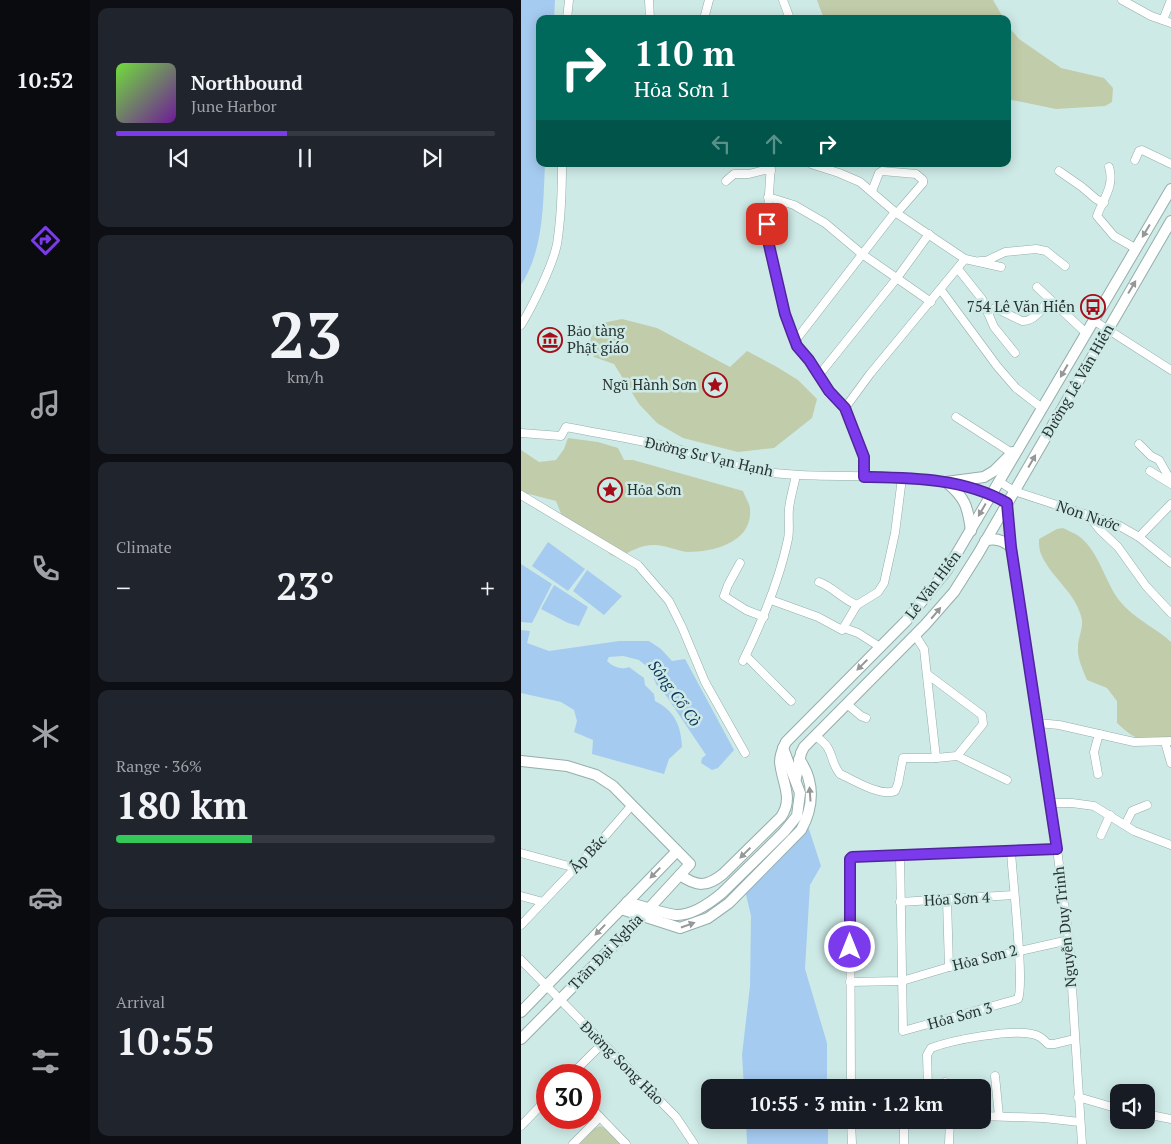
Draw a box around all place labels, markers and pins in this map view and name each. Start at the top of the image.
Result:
pin [746,203,788,245]
bus stop icon: 754 Lê Văn Hiến [1080,294,1106,320]
place label: 754 Lê Văn Hiến [967,296,1075,316]
place label: Bảo tàng Phật giáo [567,320,629,357]
museum icon: Bảo tàng Phật giáo [537,327,563,353]
place icon: Ngũ Hành Sơn [702,372,728,398]
place label: Ngũ Hành Sơn [602,374,697,394]
place icon: Hỏa Sơn [597,477,623,503]
place label: Hỏa Sơn [627,479,682,499]

